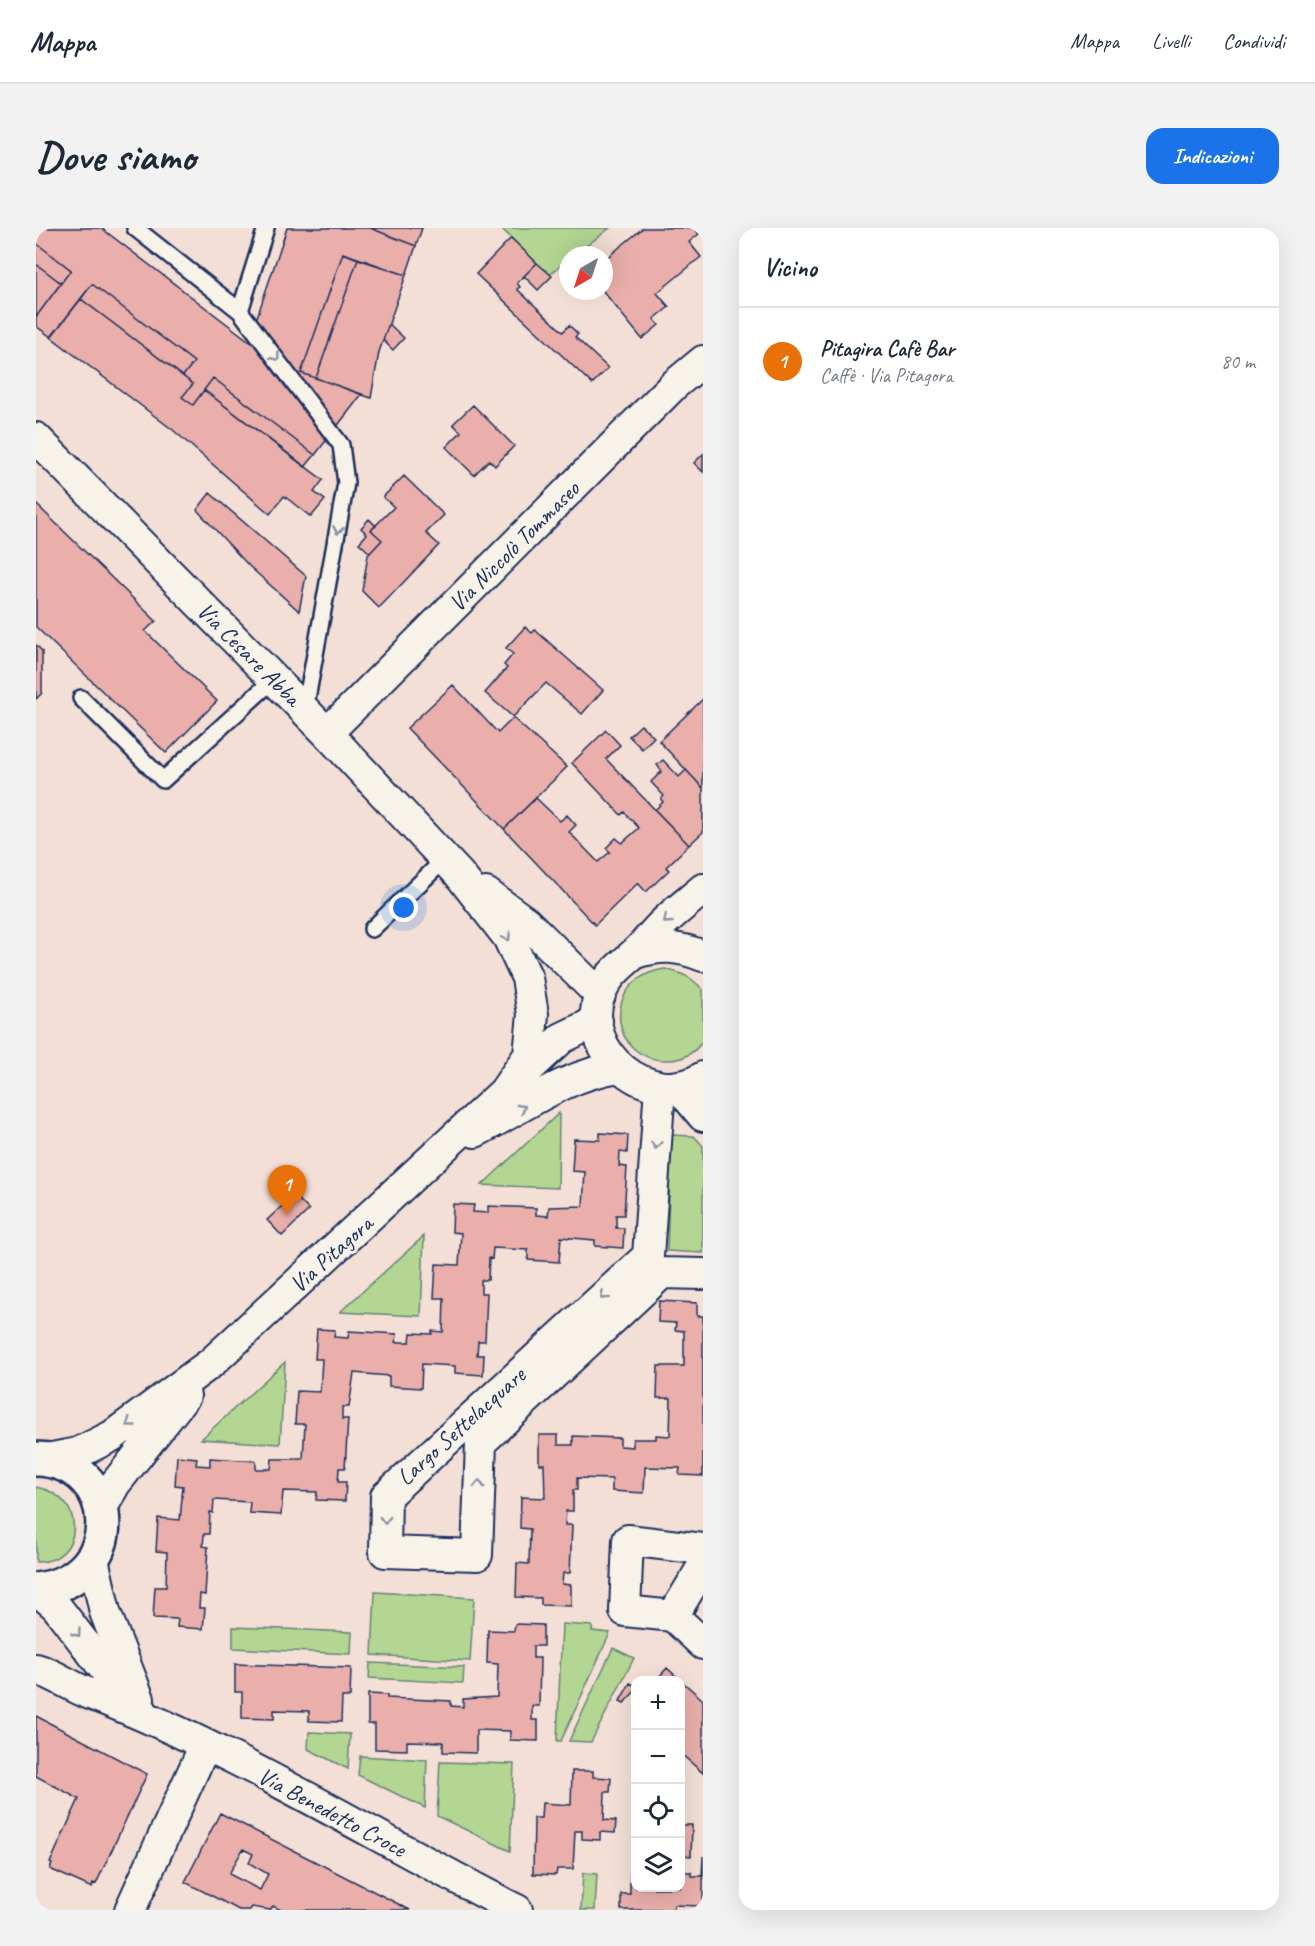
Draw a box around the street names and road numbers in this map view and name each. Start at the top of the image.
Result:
street label: Via Niccolò Tommaseo [442,473,587,618]
street label: Via Cesare Abba [191,596,309,714]
street label: Via Pitagora [283,1207,380,1299]
street label: Largo Settelacquare [390,1359,533,1492]
street label: Via Benedetto Croce [253,1761,413,1865]

